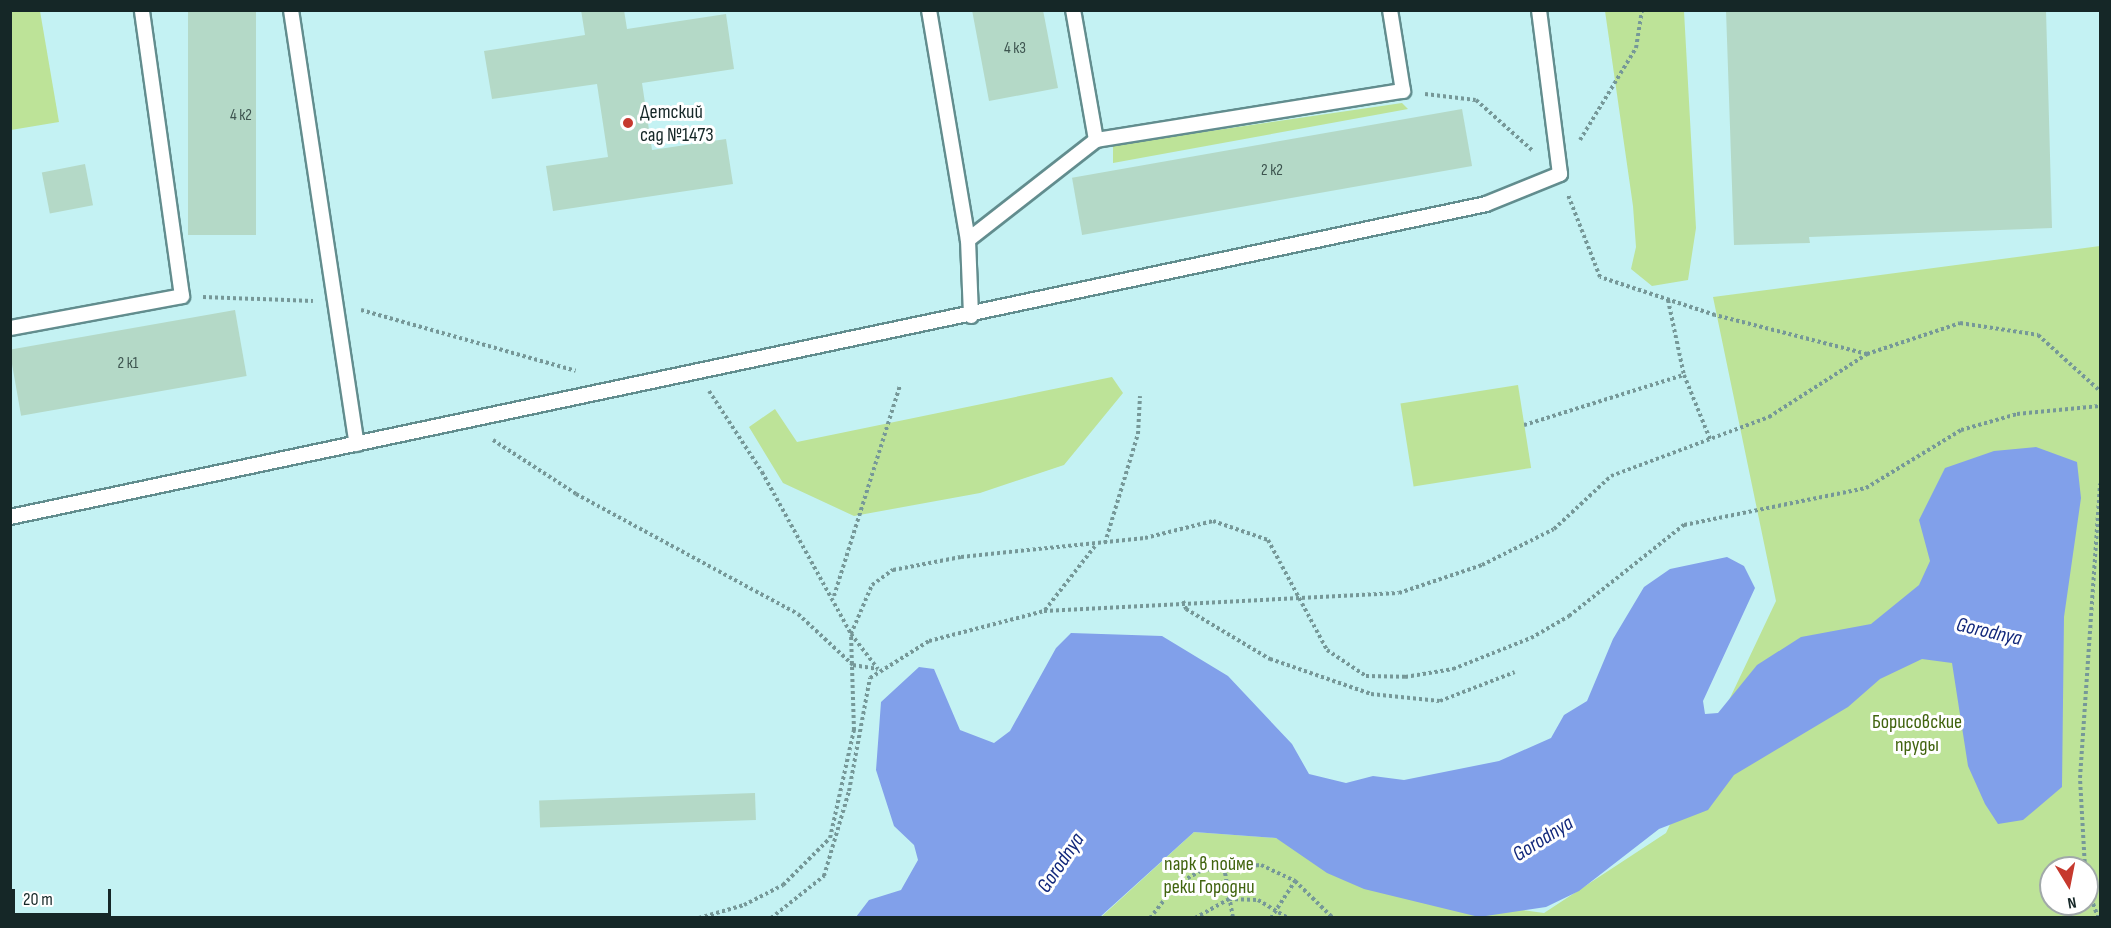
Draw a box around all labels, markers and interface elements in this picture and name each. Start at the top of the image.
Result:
house number: 4 к3 [1004,39,1026,59]
place label: Детский сад №1473 [640,100,714,147]
house number: 4 к2 [230,106,252,126]
marker: Детский сад №1473 [621,116,635,130]
house number: 2 к2 [1261,161,1283,181]
house number: 2 к1 [118,354,138,374]
water label: Gorodnya [1954,612,2024,652]
park label: Борисовские пруды [1872,710,1962,757]
water label: Gorodnya [1508,811,1578,867]
water label: Gorodnya [1032,828,1090,898]
park label: парк в пойме реки Городни [1163,852,1255,899]
north arrow [2039,856,2099,916]
scale bar [15,877,114,915]
text: 20 m [23,889,53,910]
text: N [2066,892,2078,912]

